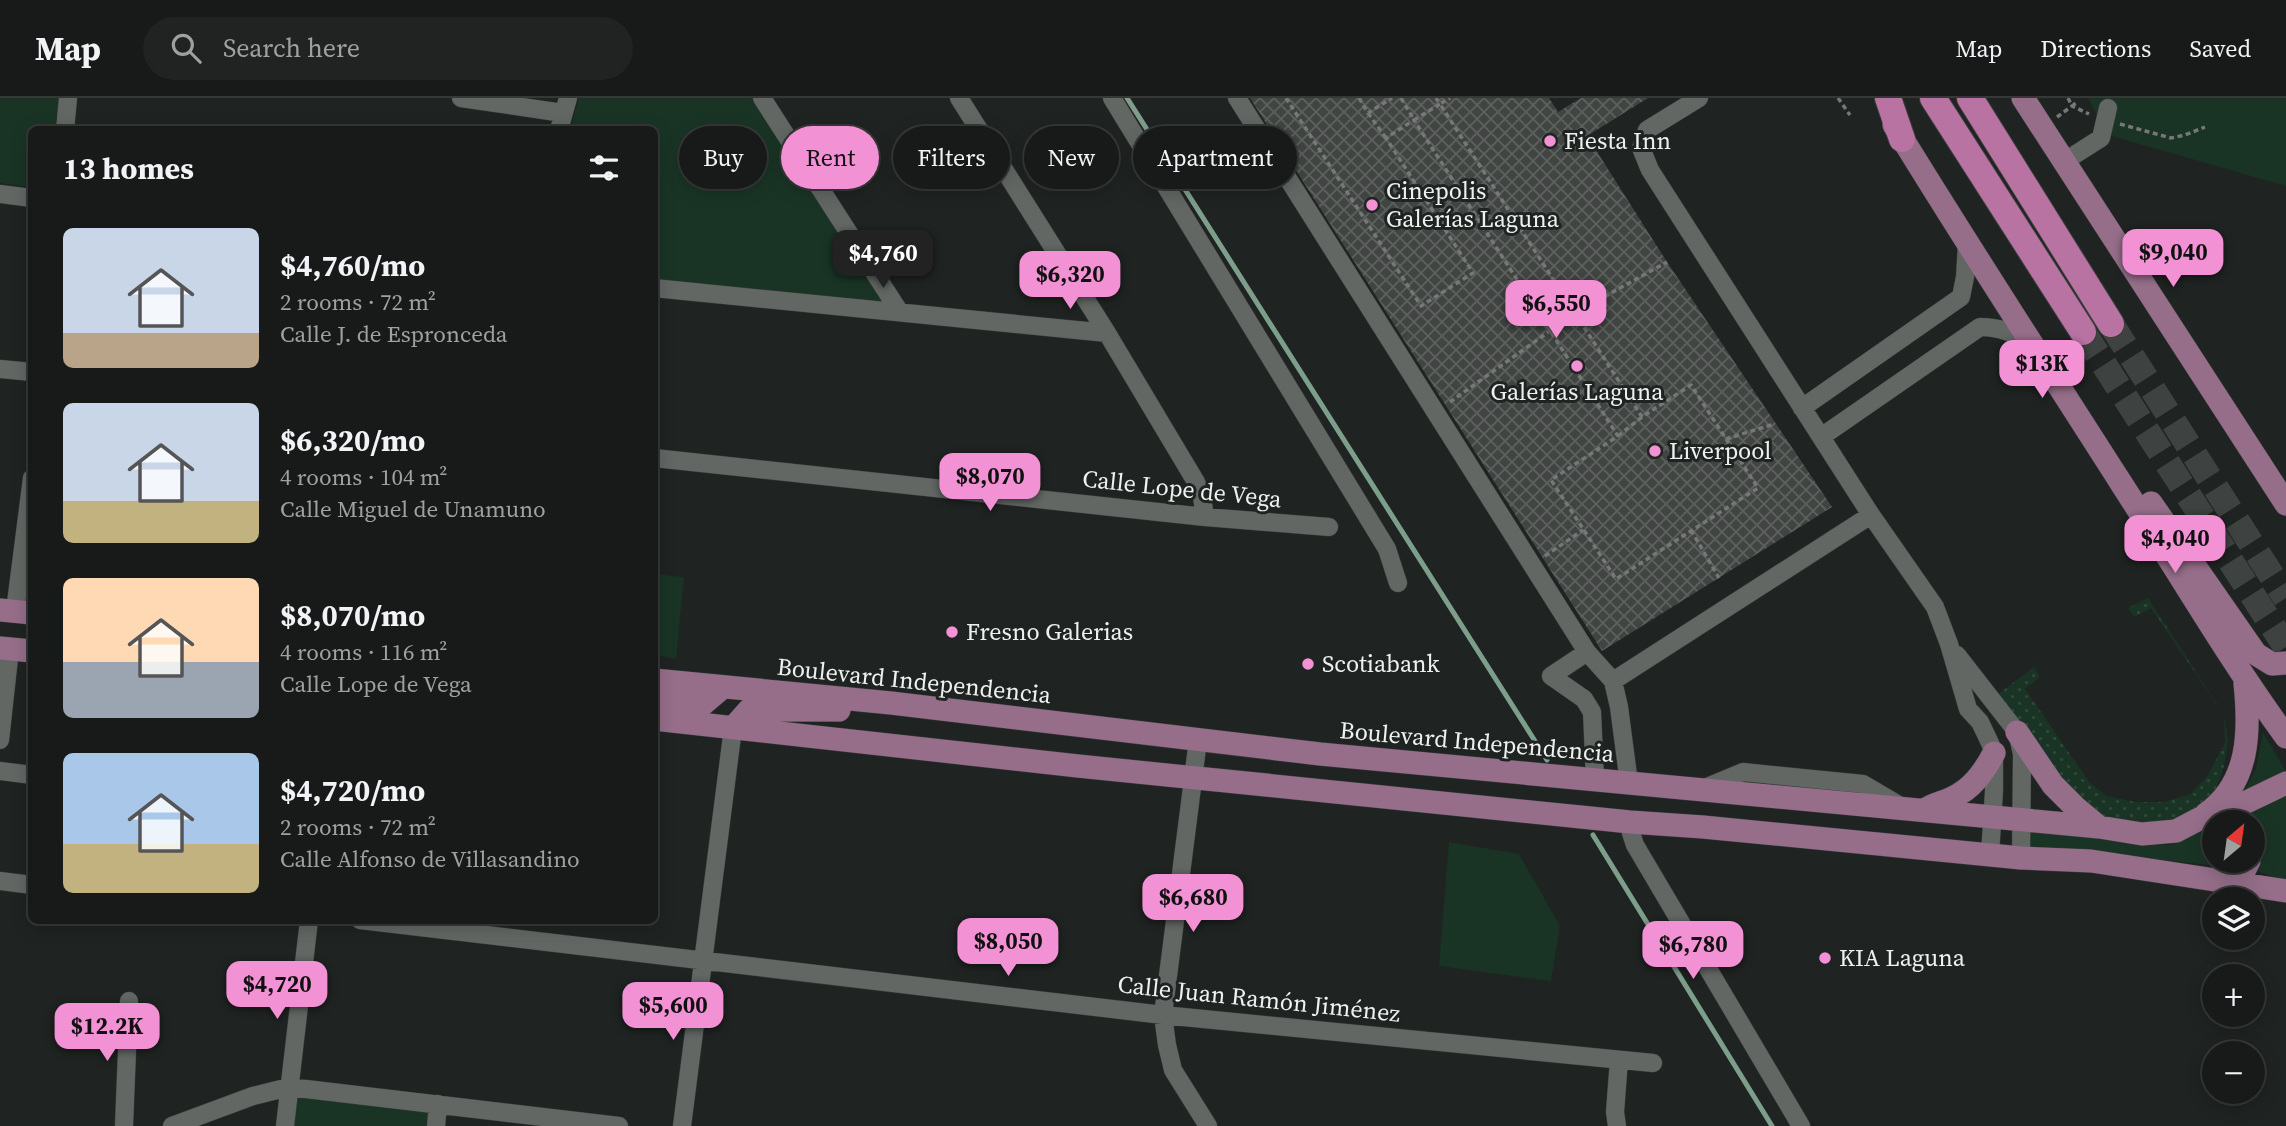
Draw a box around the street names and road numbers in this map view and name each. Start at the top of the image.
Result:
street label: Calle Lope de Vega [1081,462,1284,515]
street label: Boulevard Independencia [775,650,1054,711]
street label: Boulevard Independencia [1338,713,1616,770]
street label: Calle Juan Ramón Jiménez [1116,967,1402,1030]

